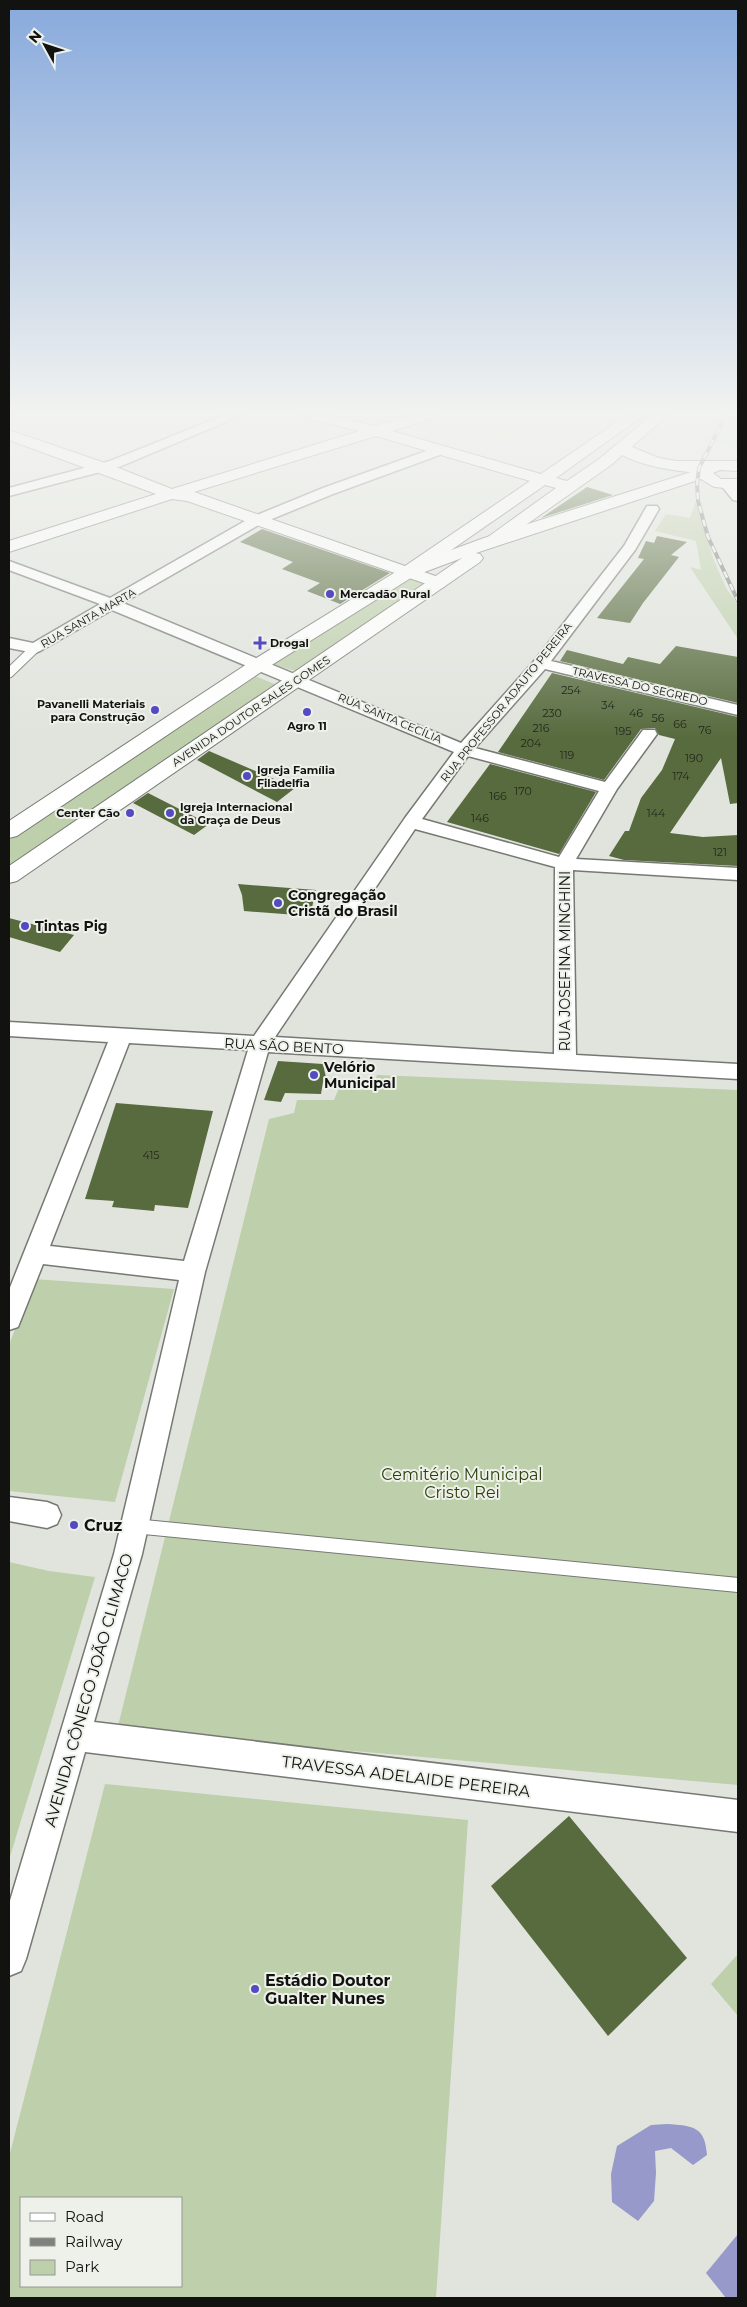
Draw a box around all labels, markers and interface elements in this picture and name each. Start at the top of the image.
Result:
north arrow [20,20,70,70]
text: N [25,27,46,47]
street label: RUA SANTA MARTA [38,585,138,651]
place label: Mercadão Rural [340,587,430,601]
marker: Mercadão Rural [324,588,336,600]
street label: RUA PROFESSOR ADAUTO PEREIRA [437,619,575,785]
place label: Drogal [270,636,309,650]
marker: Drogal [254,637,266,649]
street label: AVENIDA DOUTOR SALES GOMES [169,652,333,769]
street label: TRAVESSA DO SEGREDO [571,664,709,708]
house number: 254 [561,683,582,697]
street label: RUA SANTA CECÍLIA [336,690,444,746]
place label: Pavanelli Materiais para Construção [37,697,145,724]
house number: 34 [601,698,615,712]
marker: Pavanelli Materiais para Construção [149,704,161,716]
marker: Agro 11 [301,706,313,718]
house number: 230 [542,706,562,720]
house number: 46 [629,706,643,720]
house number: 56 [652,711,665,725]
house number: 66 [673,717,687,731]
place label: Agro 11 [286,719,327,733]
house number: 216 [533,721,550,735]
house number: 76 [699,723,712,737]
house number: 195 [615,724,631,738]
house number: 204 [521,736,542,750]
house number: 119 [560,748,575,762]
house number: 190 [685,751,703,765]
place label: Igreja Família Filadelfia [257,763,335,790]
house number: 174 [672,769,690,783]
marker: Igreja Família Filadelfia [241,770,253,782]
house number: 170 [514,784,532,798]
house number: 166 [489,789,507,803]
place label: Igreja Internacional da Graça de Deus [180,800,293,827]
place label: Center Cão [56,806,120,820]
house number: 144 [647,806,666,820]
marker: Center Cão [124,807,136,819]
marker: Igreja Internacional da Graça de Deus [164,807,176,819]
house number: 146 [471,811,489,825]
house number: 121 [713,845,727,859]
street label: RUA JOSEFINA MINGHINI [556,871,574,1051]
place label: Congregação Cristã do Brasil [288,886,398,920]
marker: Congregação Cristã do Brasil [272,897,284,909]
place label: Tintas Pig [35,917,108,935]
marker: Tintas Pig [19,920,31,932]
street label: RUA SÃO BENTO [224,1034,344,1058]
place label: Velório Municipal [323,1058,396,1092]
marker: Velório Municipal [308,1069,320,1081]
house number: 415 [142,1148,160,1162]
park label: Cemitério Municipal Cristo Rei [381,1465,543,1502]
place label: Cruz [84,1516,122,1535]
marker: Cruz [68,1519,80,1531]
street label: AVENIDA CÔNEGO JOÃO CLIMACO [40,1551,137,1829]
street label: TRAVESSA ADELAIDE PEREIRA [281,1752,532,1801]
place label: Estádio Doutor Gualter Nunes [265,1971,391,2008]
marker: Estádio Doutor Gualter Nunes [249,1983,261,1995]
legend [20,2197,182,2287]
text: Road [65,2207,104,2226]
text: Railway [65,2232,123,2251]
text: Park [65,2257,99,2276]

